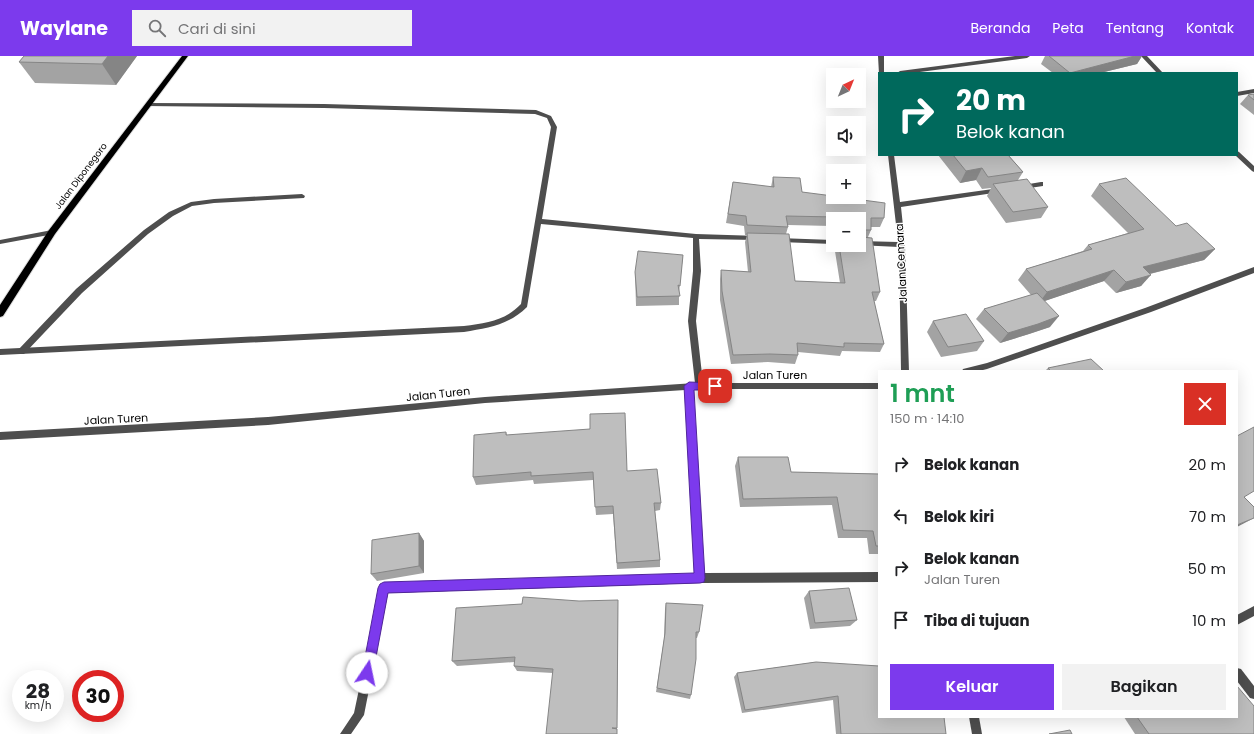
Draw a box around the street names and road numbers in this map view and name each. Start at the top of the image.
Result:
street label: Jalan Diponegoro [52,140,110,212]
street label: Jalan Cemara [891,223,911,303]
street label: Jalan Turen [743,367,807,383]
street label: Jalan Turen [405,383,471,405]
street label: Jalan Turen [83,409,149,429]

